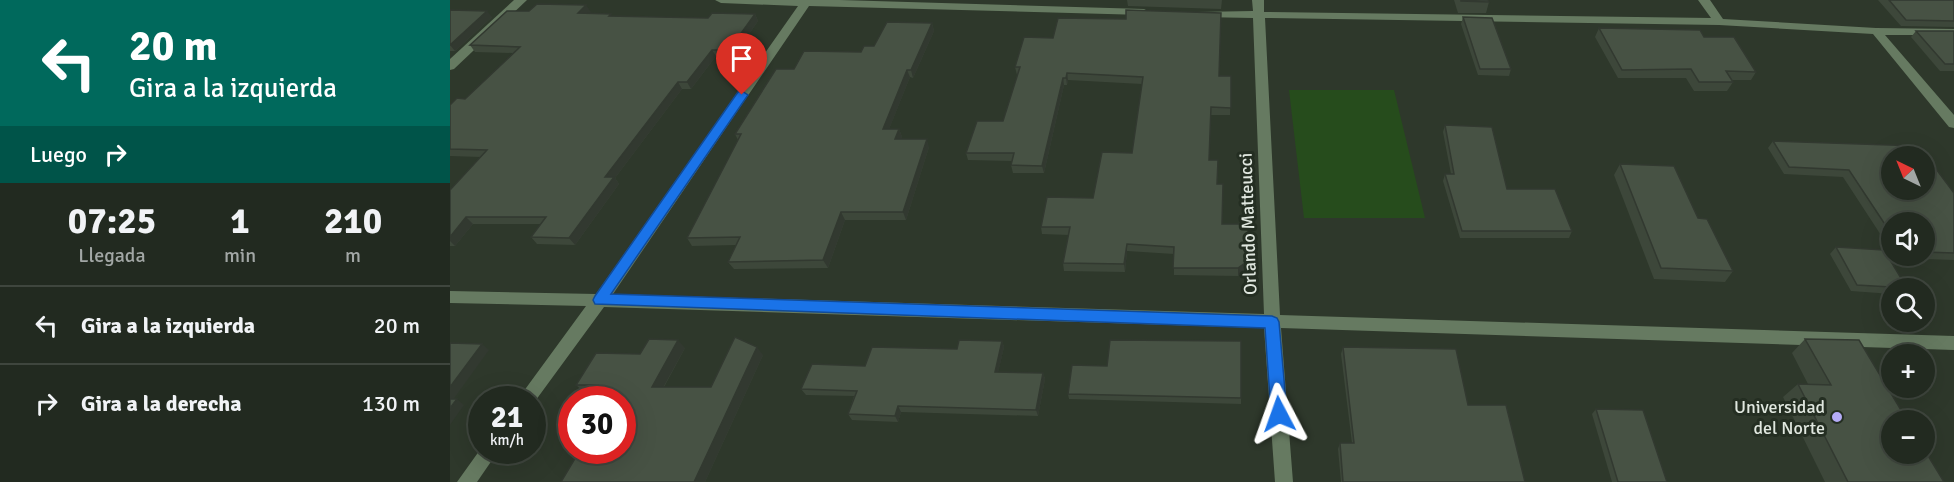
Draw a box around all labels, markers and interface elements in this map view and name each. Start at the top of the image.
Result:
text: 20 m [129,21,218,72]
icon: left [30,24,108,102]
pin [716,33,767,95]
icon: arrive [725,42,758,75]
text: Gira a la izquierda [129,72,337,105]
icon: right [99,138,132,171]
text: Luego [30,141,87,168]
north arrow [1881,146,1935,200]
map controls [1881,146,1935,464]
street label: Orlando Matteucci [1235,153,1261,295]
text: 07:25 [68,199,156,244]
text: 1 [230,199,250,244]
text: 210 [324,199,382,244]
button: sound [1881,212,1935,266]
text: Llegada [78,243,146,268]
text: min [224,243,256,268]
text: m [345,243,361,268]
button: search [1881,278,1935,332]
icon: left [30,309,63,342]
text: Gira a la izquierda [81,312,255,339]
text: 20 m [374,312,420,339]
button: + [1881,344,1935,398]
position arrow [1247,382,1311,446]
speed limit sign: 30 [558,386,636,464]
icon: right [30,387,63,420]
text: Gira a la derecha [81,390,242,417]
text: 130 m [362,390,420,417]
place label: Universidad del Norte [1734,396,1825,439]
text: 21 [491,399,523,436]
marker: Universidad del Norte [1830,410,1844,424]
button: − [1881,410,1935,464]
text: km/h [490,431,524,449]

